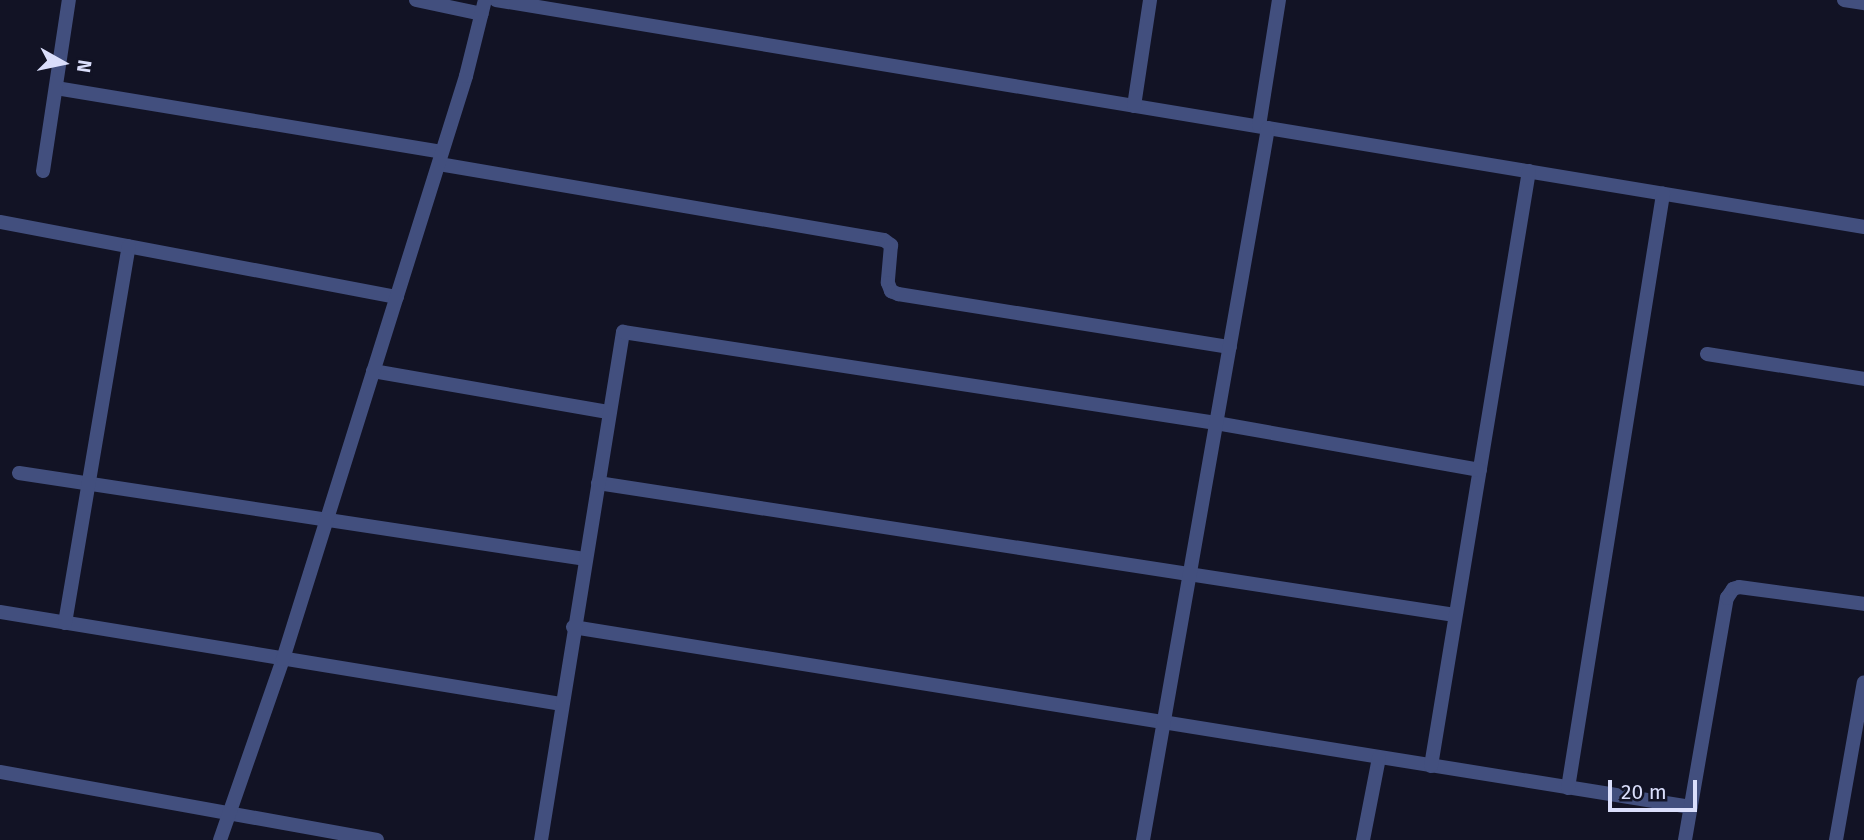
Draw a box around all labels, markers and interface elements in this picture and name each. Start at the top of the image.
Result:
north arrow [28,28,98,98]
text: N [72,58,97,74]
scale bar [1612,766,1701,810]
text: 20 m [1621,779,1667,805]

